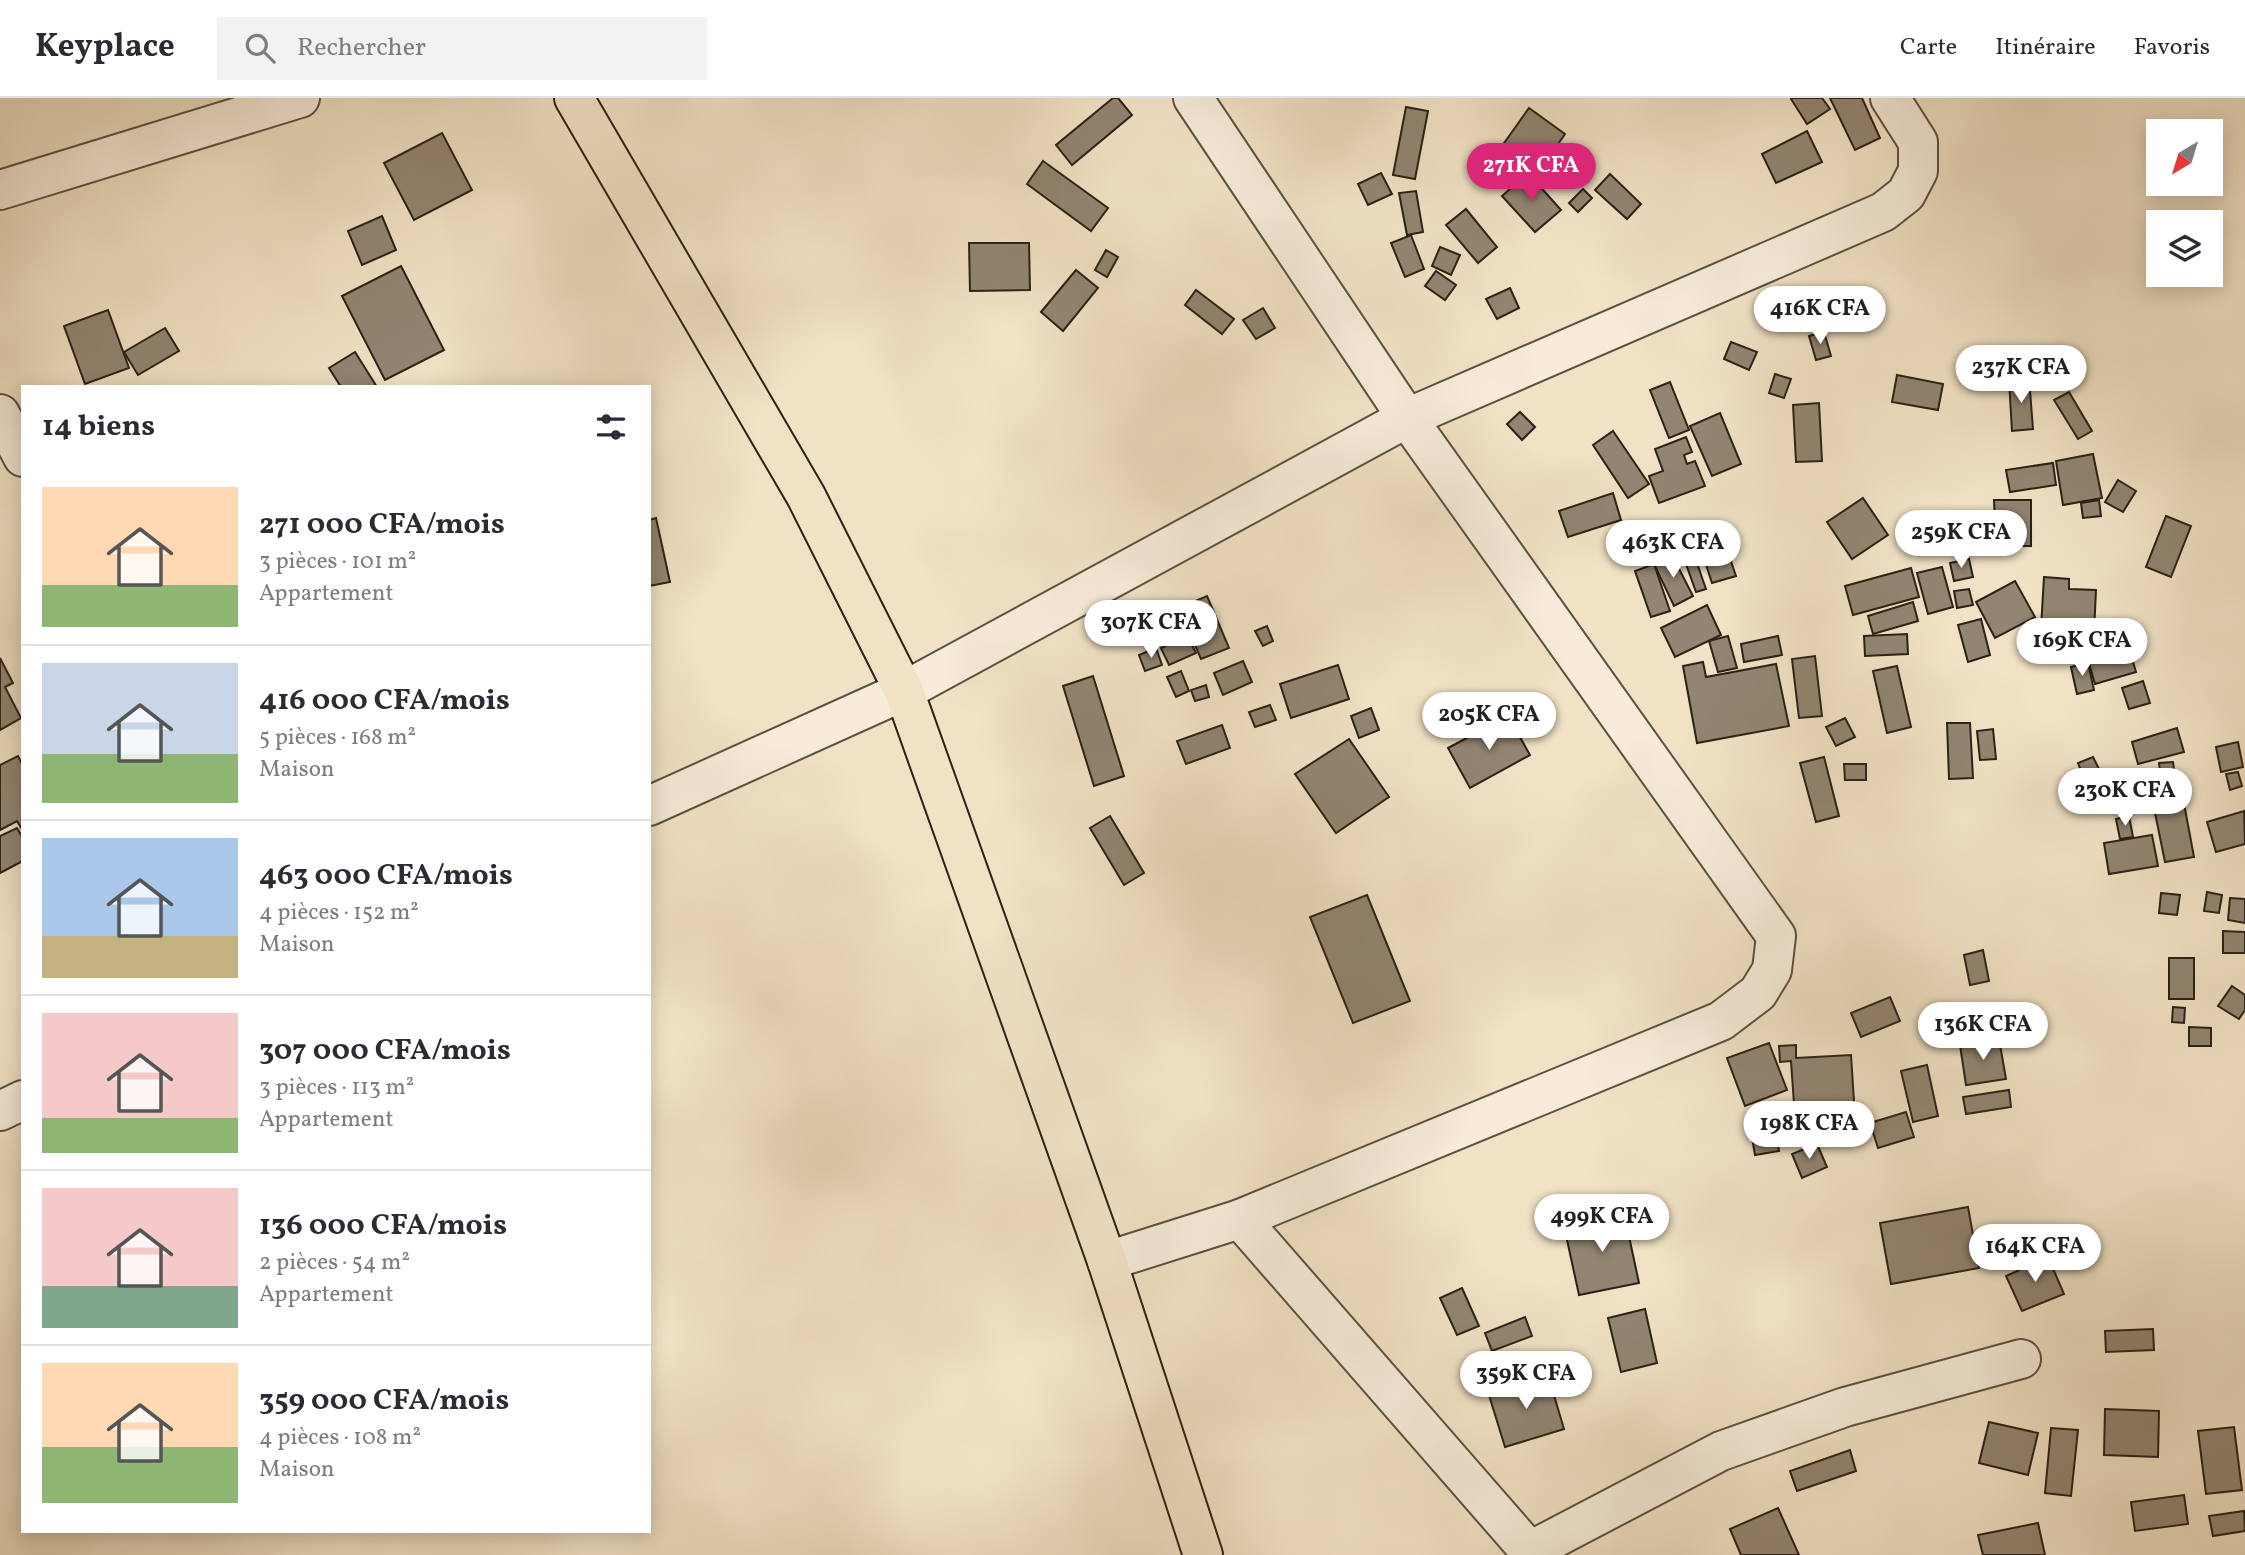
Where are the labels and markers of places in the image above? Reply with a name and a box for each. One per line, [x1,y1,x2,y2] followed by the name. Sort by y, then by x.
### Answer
[1459,144,1603,203] pin: 271K CFA
[1748,286,1892,346] pin: 416K CFA
[1949,345,2093,405] pin: 237K CFA
[1889,510,2033,570] pin: 259K CFA
[1601,520,1745,580] pin: 463K CFA
[1079,601,1223,660] pin: 307K CFA
[2010,618,2154,678] pin: 169K CFA
[1417,692,1561,752] pin: 205K CFA
[2053,768,2197,828] pin: 230K CFA
[1911,1002,2055,1062] pin: 136K CFA
[1737,1102,1881,1161] pin: 198K CFA
[1530,1194,1674,1254] pin: 499K CFA
[1963,1224,2107,1284] pin: 164K CFA
[1454,1352,1598,1411] pin: 359K CFA

